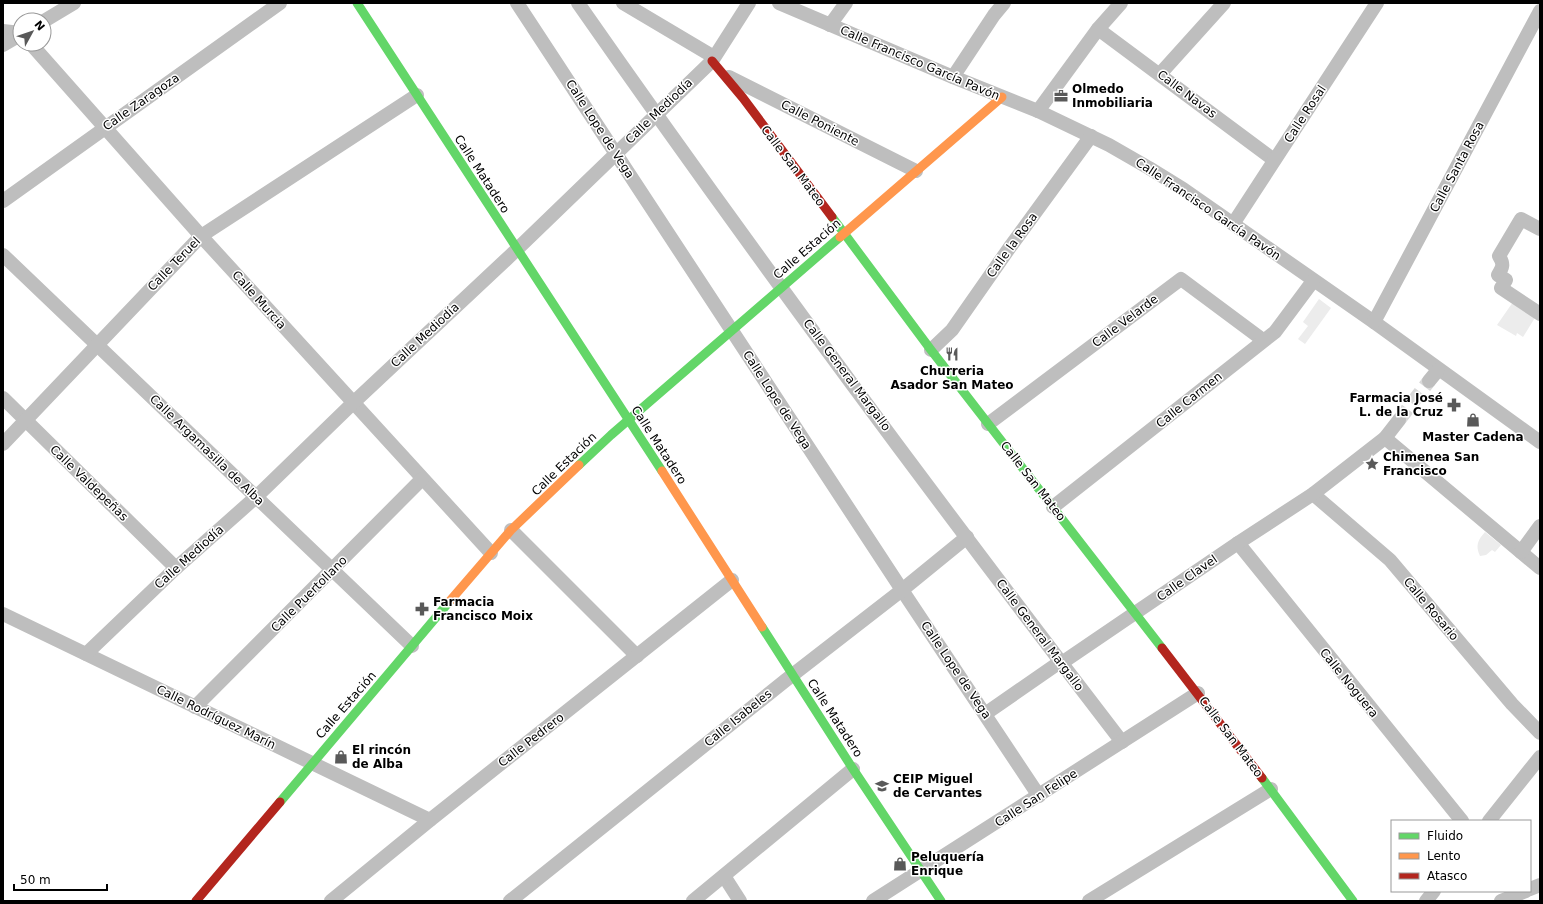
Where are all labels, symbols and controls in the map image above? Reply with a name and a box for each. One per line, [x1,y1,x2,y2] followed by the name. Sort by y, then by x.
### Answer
[12,12,52,52] north arrow
[31,18,47,34] text: N
[838,23,1002,103] street label: Calle Francisco García Pavón
[1155,67,1219,121] street label: Calle Navas
[100,70,182,134] street label: Calle Zaragoza
[623,75,695,147] street label: Calle Mediodía
[563,77,637,181] street label: Calle Lope de Vega
[1072,82,1153,110] place label: Olmedo Inmobiliaria
[1281,83,1329,145] street label: Calle Rosal
[1053,88,1069,104] office icon: Olmedo Inmobiliaria
[779,97,861,149] street label: Calle Poniente
[1427,119,1487,215] street label: Calle Santa Rosa
[758,123,828,209] street label: Calle San Mateo
[452,132,512,216] street label: Calle Matadero
[1133,155,1283,263] street label: Calle Francisco García Pavón
[984,210,1040,280] street label: Calle la Rosa
[771,216,843,282] street label: Calle Estación
[145,234,203,294] street label: Calle Teruel
[229,268,289,332] street label: Calle Murcia
[1089,292,1161,350] street label: Calle Velarde
[388,300,462,370] street label: Calle Mediodía
[800,316,894,434] street label: Calle General Margallo
[944,346,960,362] restaurant icon: Churreria Asador San Mateo
[740,348,814,452] street label: Calle Lope de Vega
[890,364,1014,392] place label: Churreria Asador San Mateo
[1153,369,1225,431] street label: Calle Carmen
[1349,391,1443,419] place label: Farmacia José L. de la Cruz
[147,392,267,508] street label: Calle Argamasilla de Alba
[1446,397,1462,413] pharmacy icon: Farmacia José L. de la Cruz
[629,403,689,487] street label: Calle Matadero
[1465,412,1481,428] shop icon: Master Cadena
[529,430,599,498] street label: Calle Estación
[1422,430,1524,444] place label: Master Cadena
[998,438,1068,524] street label: Calle San Mateo
[47,442,131,524] street label: Calle Valdepeñas
[1383,450,1479,478] place label: Chimenea San Francisco
[1364,456,1380,472] place icon: Chimenea San Francisco
[152,522,226,592] street label: Calle Mediodía
[1154,552,1220,604] street label: Calle Clavel
[268,553,350,635] street label: Calle Puertollano
[1401,575,1461,643] street label: Calle Rosario
[993,576,1087,694] street label: Calle General Margallo
[433,595,533,623] place label: Farmacia Francisco Moix
[414,601,430,617] pharmacy icon: Farmacia Francisco Moix
[918,619,994,721] street label: Calle Lope de Vega
[1317,646,1381,720] street label: Calle Noguera
[313,669,379,741] street label: Calle Estación
[805,676,865,760] street label: Calle Matadero
[154,682,278,752] street label: Calle Rodríguez Marín
[701,687,775,749] street label: Calle Isabeles
[1196,694,1266,780] street label: Calle San Mateo
[495,710,567,770] street label: Calle Pedrero
[352,743,411,771] place label: El rincón de Alba
[333,749,349,765] shop icon: El rincón de Alba
[992,766,1080,830] street label: Calle San Felipe
[893,772,982,800] place label: CEIP Miguel de Cervantes
[874,778,890,794] school or university icon: CEIP Miguel de Cervantes
[1391,820,1531,892] legend
[1427,829,1463,843] text: Fluido
[1427,849,1461,863] text: Lento
[911,850,984,878] place label: Peluquería Enrique
[892,856,908,872] shop icon: Peluquería Enrique
[14,866,107,892] scale bar
[1427,869,1467,883] text: Atasco
[20,873,51,887] text: 50 m

